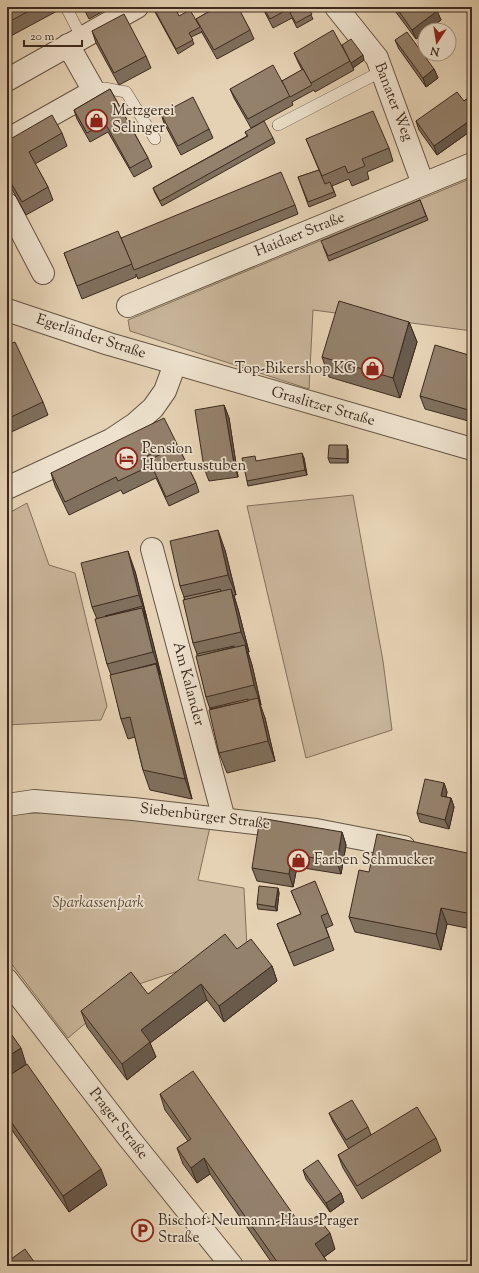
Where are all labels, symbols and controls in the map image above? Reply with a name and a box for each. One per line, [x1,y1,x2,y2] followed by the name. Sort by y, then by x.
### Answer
[24,22,82,48] scale bar
[417,22,457,62] north arrow
[30,28,55,46] text: 20 m
[429,42,442,60] text: N
[368,60,418,144] street label: Banater Weg
[112,101,174,139] place label: Metzgerei Selinger
[84,107,110,133] shop icon: Metzgerei Selinger
[252,207,348,263] street label: Haidaer Straße
[33,309,149,365] street label: Egerländer Straße
[359,356,385,382] shop icon: Top-Bikershop KG
[234,359,356,380] place label: Top-Bikershop KG
[269,382,377,432] street label: Graslitzer Straße
[142,439,247,477] place label: Pension Hubertusstuben
[113,445,139,471] hotel icon: Pension Hubertusstuben
[167,640,209,729] street label: Am Kalander
[139,799,271,835] street label: Siebenbürger Straße
[286,847,312,873] shop icon: Farben Schmucker
[314,850,434,871] place label: Farben Schmucker
[52,893,144,914] park label: Sparkassenpark
[84,1084,152,1164] street label: Prager Straße
[158,1211,359,1249] place label: Bischof-Neumann-Haus-Prager Straße
[130,1217,156,1243] parking icon: Bischof-Neumann-Haus-Prager Straße

